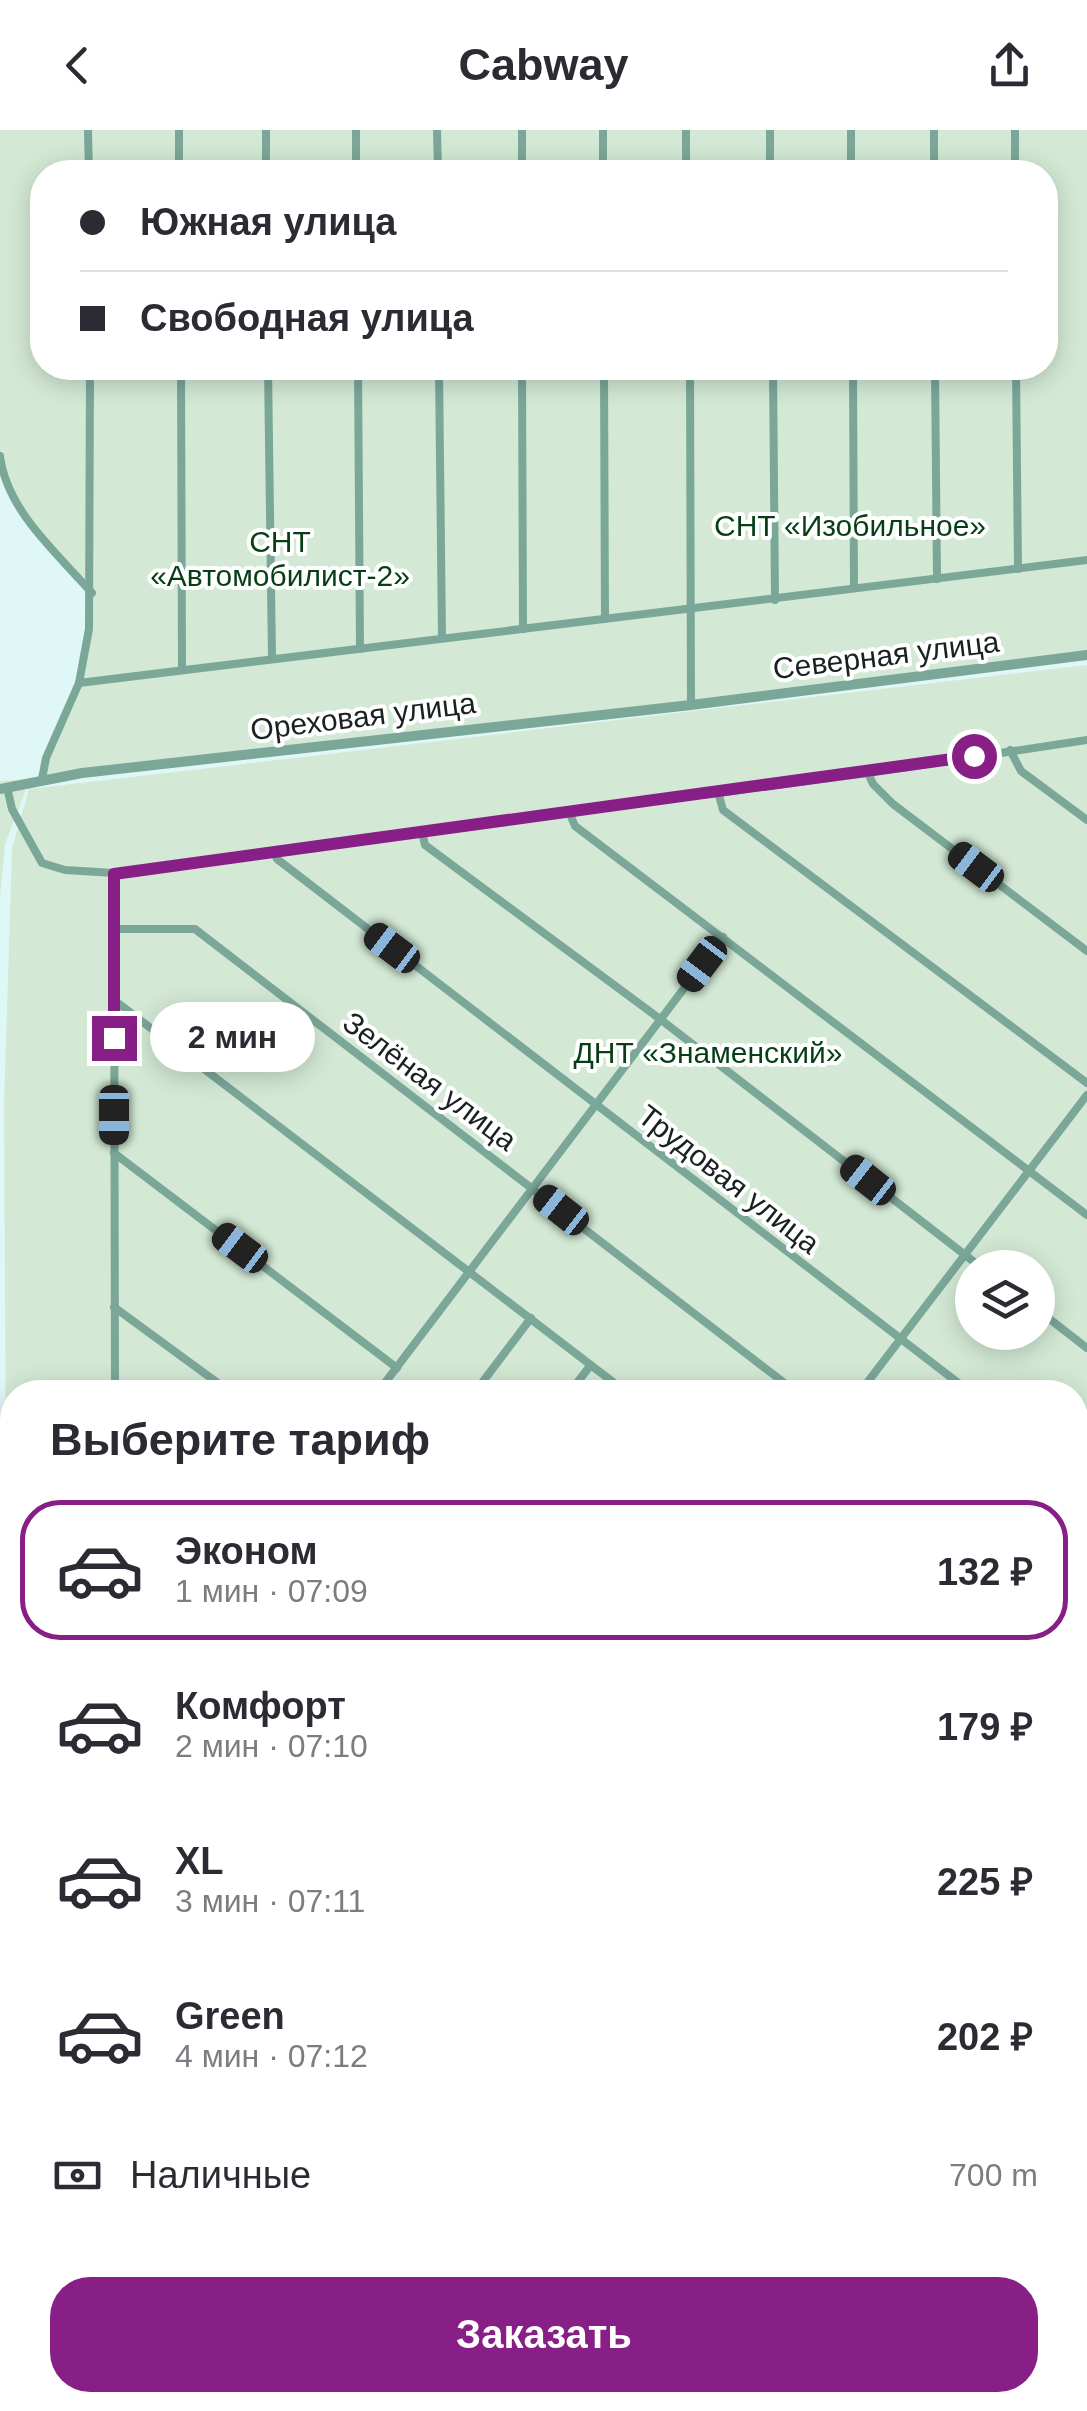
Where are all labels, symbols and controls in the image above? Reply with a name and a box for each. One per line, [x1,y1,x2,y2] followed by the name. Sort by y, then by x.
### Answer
[50,38,105,93] icon: back
[982,38,1037,93] icon: share
[458,39,629,90] text: Cabway
[140,201,397,243] text: Южная улица
[140,297,474,339] text: Свободная улица
[714,509,986,542] park label: СНТ «Изобильное»
[150,525,410,592] park label: СНТ «Автомобилист-2»
[771,625,1001,685] street label: Северная улица
[248,686,478,746] street label: Ореховая улица
[952,734,997,779] route start
[943,837,1009,897] car
[359,918,425,978] car
[672,931,732,997] car
[149,1003,314,1073] callout: 2 мин
[337,1005,523,1157] street label: Зелёная улица
[92,1016,137,1061] route end
[188,1019,277,1055] text: 2 мин
[574,1036,842,1069] park label: ДНТ «Знаменский»
[99,1085,129,1145] car
[632,1098,826,1260] street label: Трудовая улица
[835,1150,901,1210] car
[528,1180,594,1240] car
[207,1218,273,1278] car
[955,1250,1055,1350] map controls
[955,1250,1055,1350] button: layers
[50,1414,430,1465] text: Выберите тариф
[55,1525,145,1615] icon: car
[175,1530,318,1572] text: Эконом
[937,1551,1033,1593] text: 132 ₽
[175,1573,368,1609] text: 1 мин · 07:09
[55,1680,145,1770] icon: car
[175,1685,346,1727] text: Комфорт
[937,1706,1033,1748] text: 179 ₽
[175,1728,368,1764] text: 2 мин · 07:10
[55,1835,145,1925] icon: car
[175,1840,224,1882] text: XL
[937,1861,1033,1903] text: 225 ₽
[175,1883,365,1919] text: 3 мин · 07:11
[55,1990,145,2080] icon: car
[175,1995,285,2037] text: Green
[937,2016,1033,2058] text: 202 ₽
[175,2038,368,2074] text: 4 мин · 07:12
[50,2148,105,2203] icon: cash
[130,2154,311,2196] text: Наличные
[949,2157,1038,2193] text: 700 m
[50,2277,1038,2392] button: Заказать

